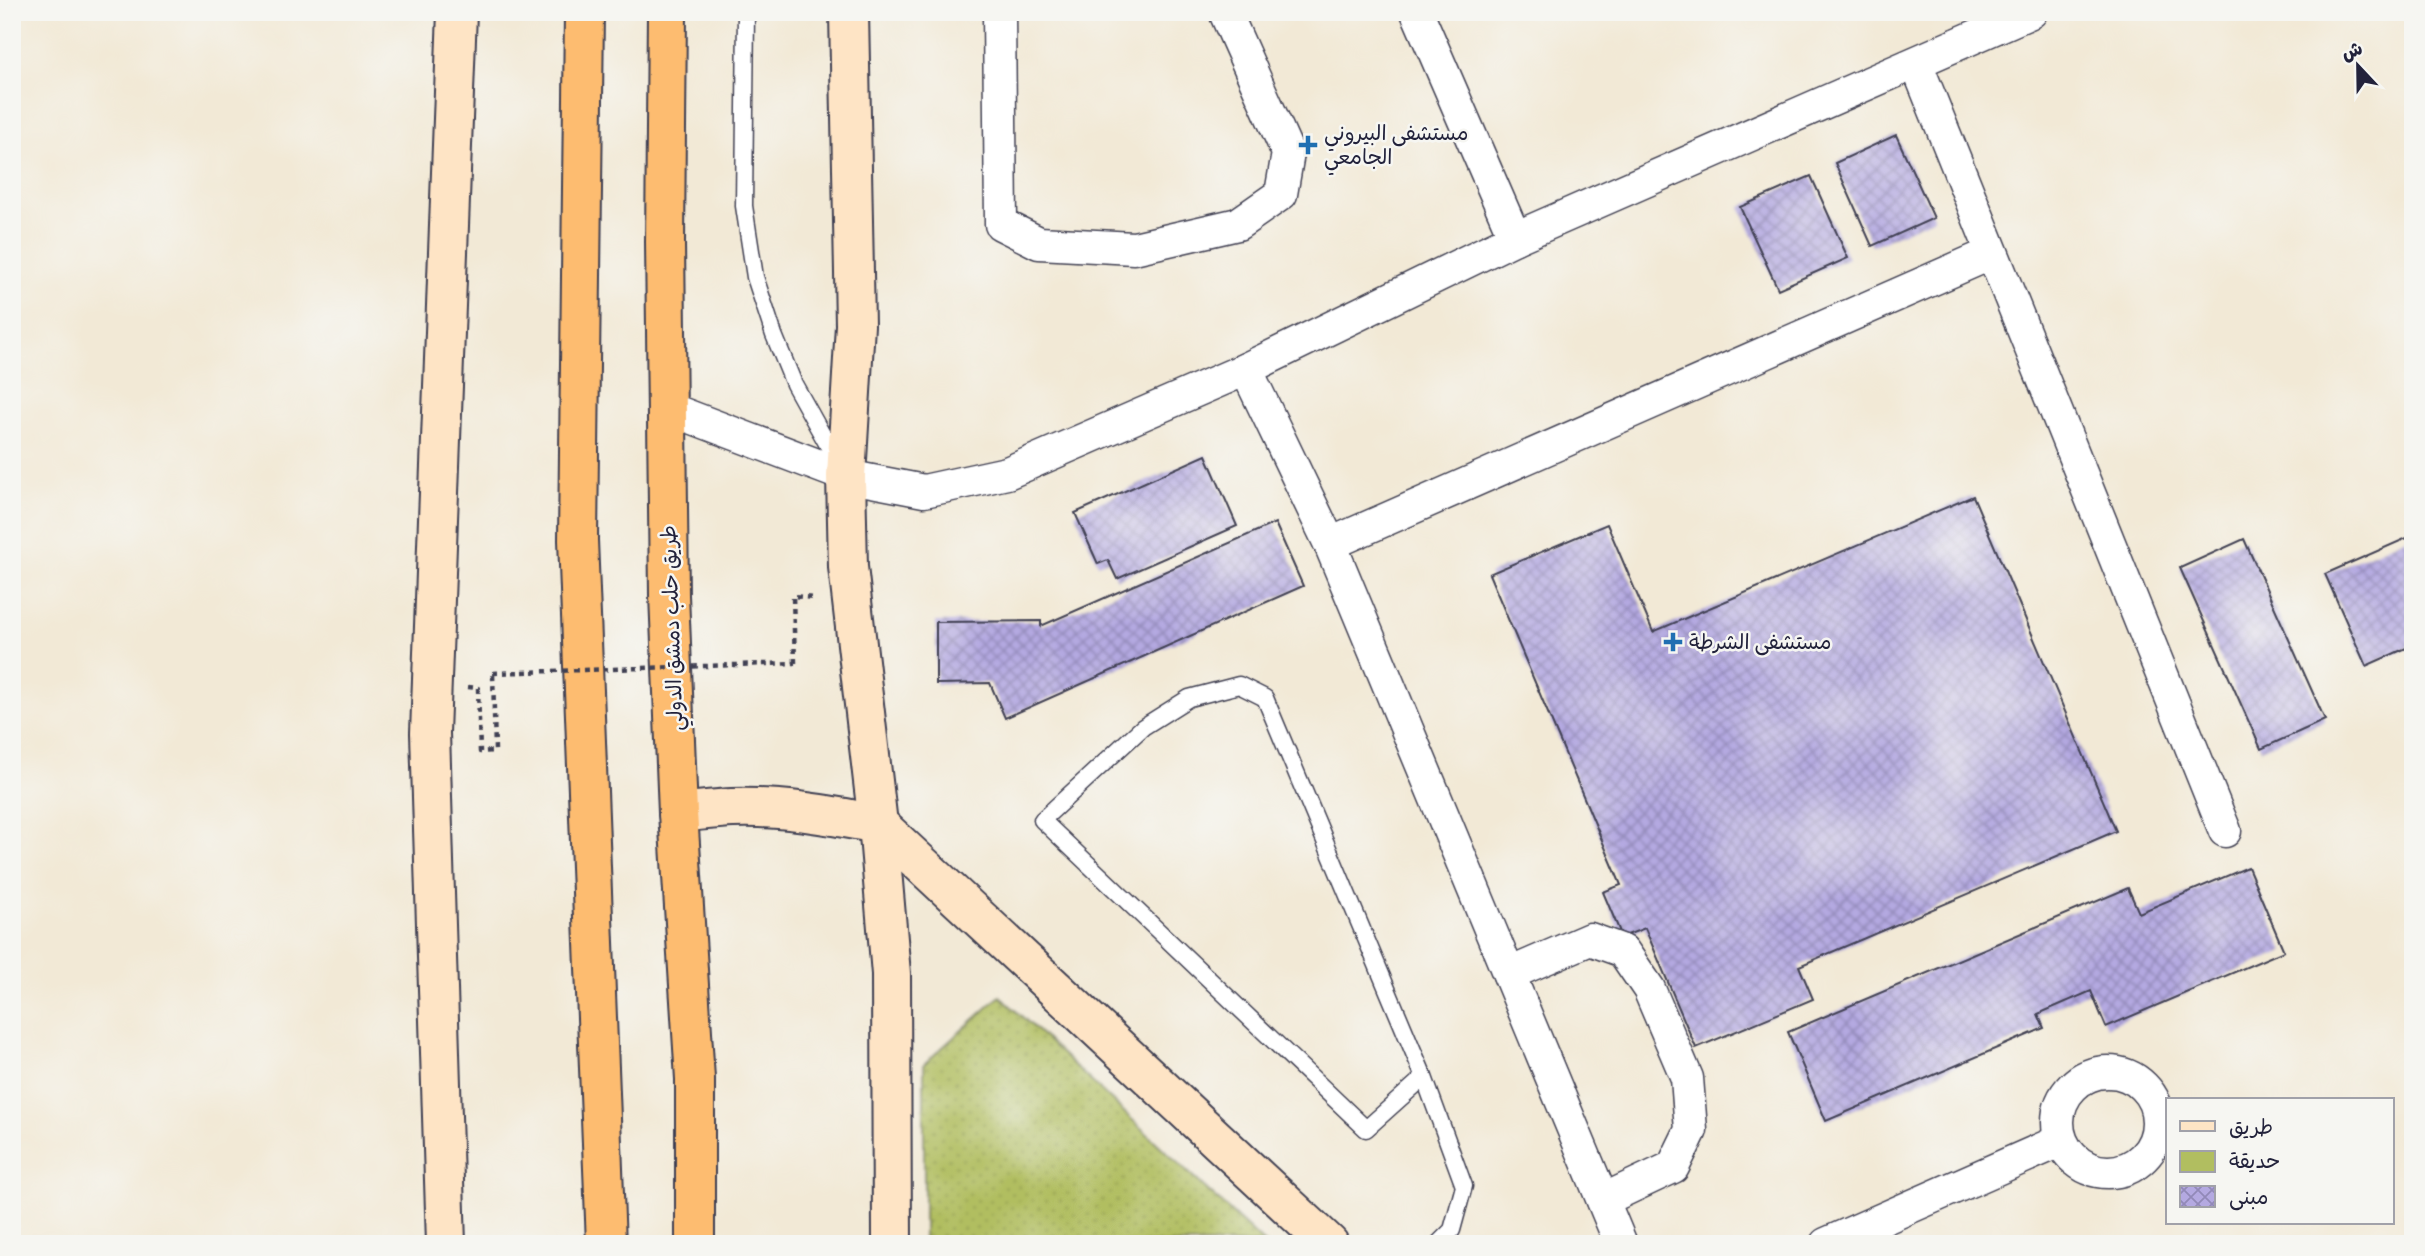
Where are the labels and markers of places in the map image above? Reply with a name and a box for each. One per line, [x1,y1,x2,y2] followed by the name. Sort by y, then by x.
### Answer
[1324,124,1468,176] place label: مستشفى البيروني الجامعي
[1298,135,1318,155] marker: مستشفى البيروني الجامعي
[1663,632,1683,652] marker: مستشفى الشرطة
[1689,633,1831,658] place label: مستشفى الشرطة

